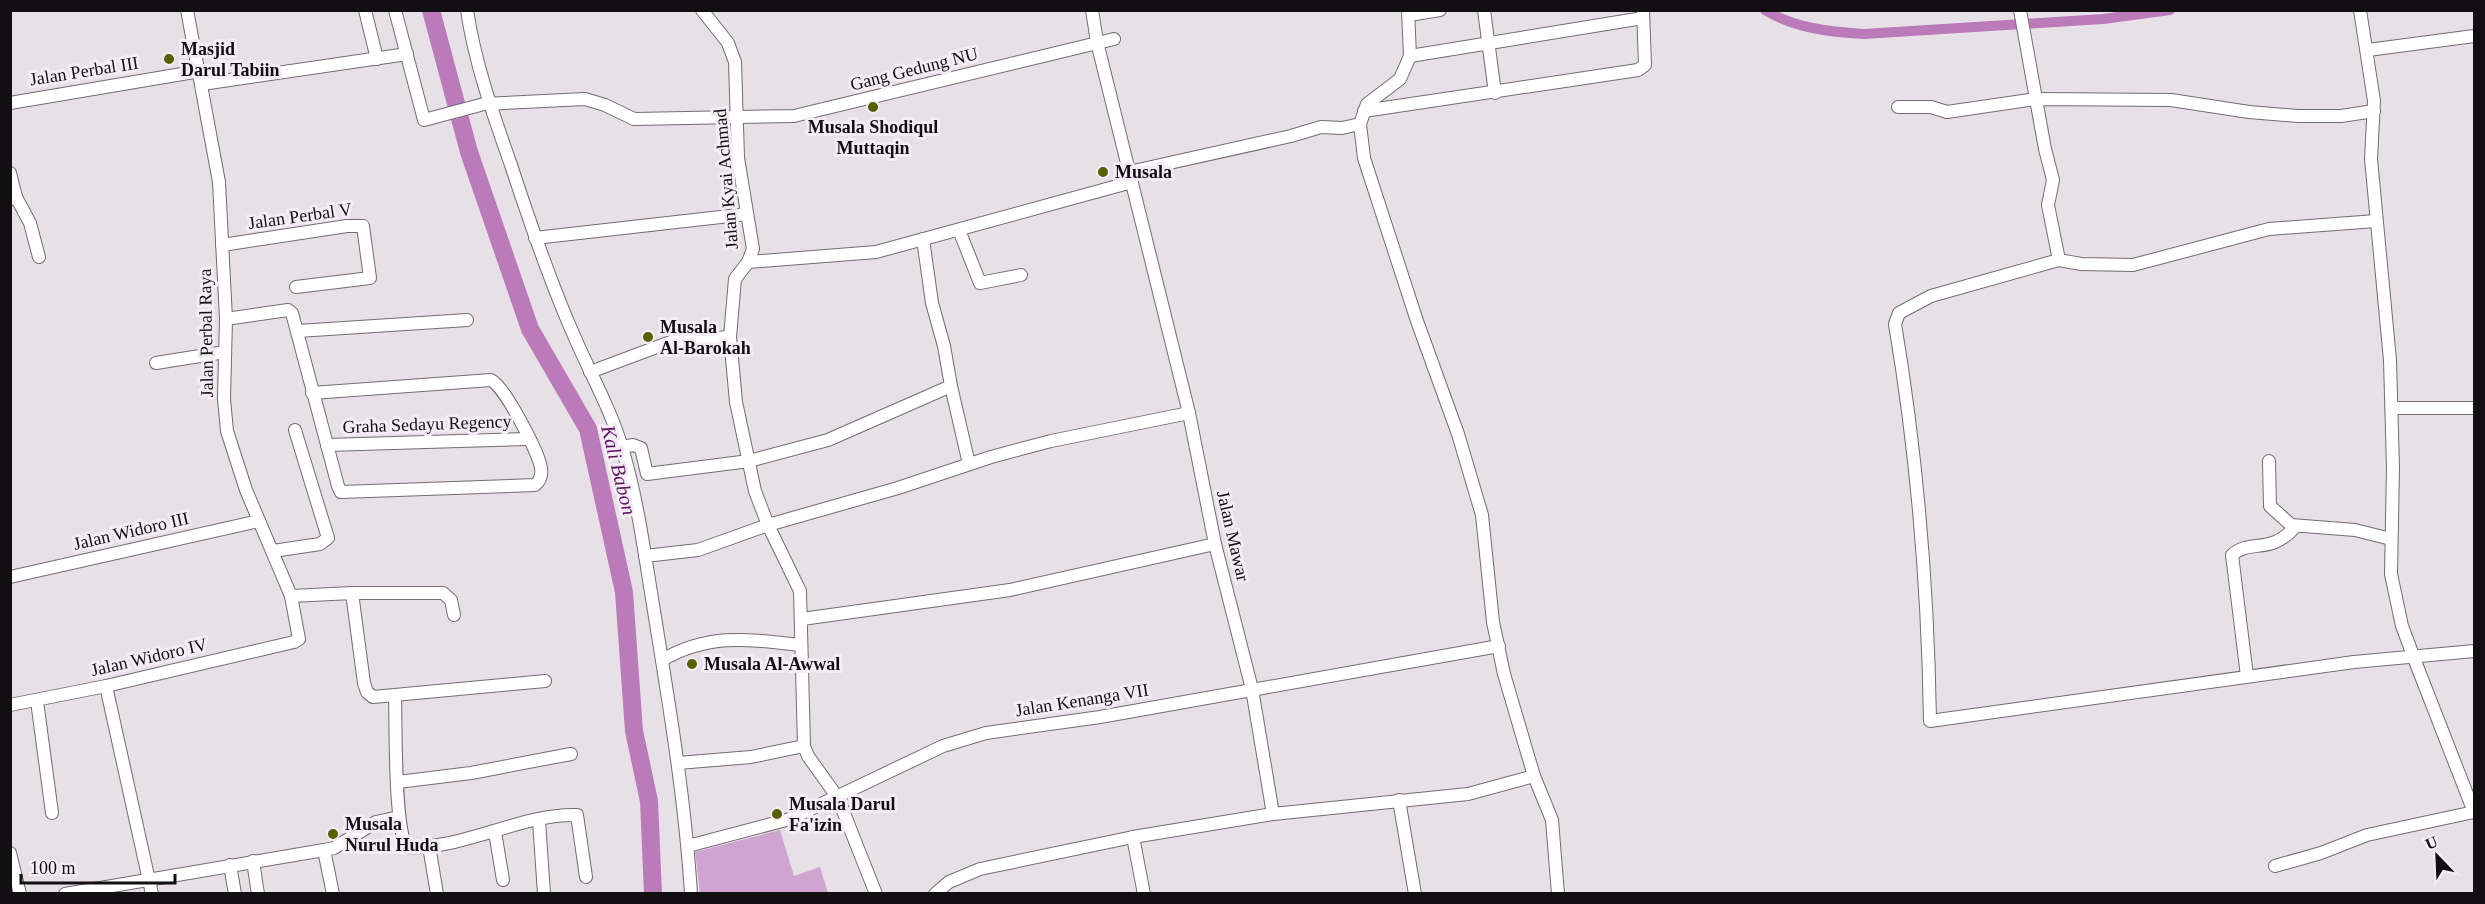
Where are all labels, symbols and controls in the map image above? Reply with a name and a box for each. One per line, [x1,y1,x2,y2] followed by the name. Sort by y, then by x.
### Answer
[181,39,280,80] place label: Masjid Darul Tabiin
[848,43,980,95] street label: Gang Gedung NU
[162,52,176,66] marker: Masjid Darul Tabiin
[28,53,140,89] street label: Jalan Perbal III
[866,100,880,114] marker: Musala Shodiqul Muttaqin
[710,108,742,250] street label: Jalan Kyai Achmad
[808,117,938,158] place label: Musala Shodiqul Muttaqin
[1115,162,1172,182] place label: Musala
[1096,165,1110,179] marker: Musala
[247,199,353,233] street label: Jalan Perbal V
[195,268,217,398] street label: Jalan Perbal Raya
[660,317,751,358] place label: Musala Al-Barokah
[641,330,655,344] marker: Musala Al-Barokah
[342,411,512,437] street label: Graha Sedayu Regency
[597,422,641,517] water label: Kali Babon
[1213,489,1253,583] street label: Jalan Mawar
[71,508,191,554] street label: Jalan Widoro III
[89,634,209,680] street label: Jalan Widoro IV
[704,654,840,674] place label: Musala Al-Awwal
[685,657,699,671] marker: Musala Al-Awwal
[1014,680,1150,720] street label: Jalan Kenanga VII
[789,794,896,835] place label: Musala Darul Fa'izin
[770,807,784,821] marker: Musala Darul Fa'izin
[345,814,439,855] place label: Musala Nurul Huda
[2407,826,2467,886] north arrow
[326,827,340,841] marker: Musala Nurul Huda
[2423,832,2440,853] text: U
[21,847,176,885] scale bar
[30,858,76,878] text: 100 m

